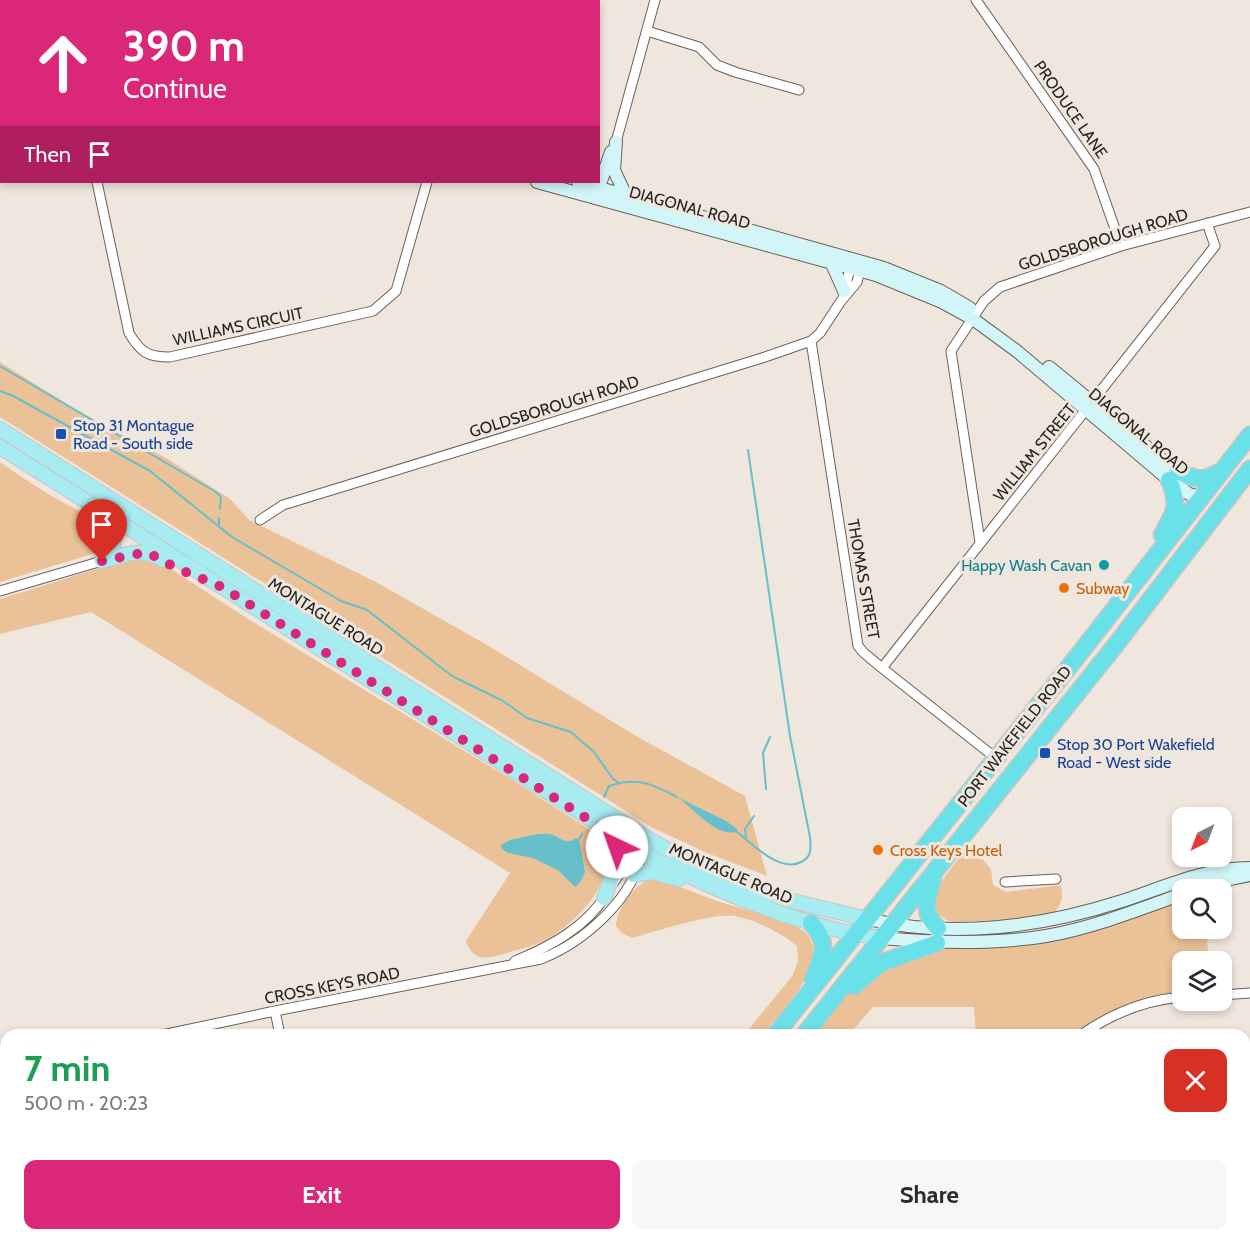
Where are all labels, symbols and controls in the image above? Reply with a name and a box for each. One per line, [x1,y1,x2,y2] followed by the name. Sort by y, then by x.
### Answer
[123,20,245,72] text: 390 m
[24,24,102,102] icon: ahead
[1030,57,1111,162] street label: PRODUCE LANE
[123,72,227,105] text: Continue
[83,138,116,171] icon: arrive
[24,141,71,168] text: Then
[627,182,752,233] street label: DIAGONAL ROAD
[1016,205,1190,274] street label: GOLDSBOROUGH ROAD
[171,303,305,350] street label: WILLIAMS CIRCUIT
[467,372,641,441] street label: GOLDSBOROUGH ROAD
[1085,384,1192,479] street label: DIAGONAL ROAD
[989,400,1080,505] street label: WILLIAM STREET
[73,416,194,453] place label: Stop 31 Montague Road - South side
[54,427,68,441] marker: Stop 31 Montague Road - South side
[76,499,127,561] pin
[85,508,118,541] icon: arrive
[844,518,884,641] street label: THOMAS STREET
[961,556,1092,575] place label: Happy Wash Cavan
[1097,558,1111,572] marker: Happy Wash Cavan
[265,573,387,659] street label: MONTAGUE ROAD
[1076,579,1129,598] place label: Subway
[1057,581,1071,595] marker: Subway
[954,662,1075,810] street label: PORT WAKEFIELD ROAD
[1057,735,1215,772] place label: Stop 30 Port Wakefield Road - West side
[1038,746,1052,760] marker: Stop 30 Port Wakefield Road - West side
[1172,807,1232,867] north arrow
[1172,807,1232,1011] map controls
[585,815,649,879] position arrow
[666,839,795,908] street label: MONTAGUE ROAD
[890,841,1002,860] place label: Cross Keys Hotel
[871,843,885,857] marker: Cross Keys Hotel
[1172,879,1232,939] button: search
[1172,951,1232,1011] button: layers
[263,963,401,1008] street label: CROSS KEYS ROAD
[24,1046,110,1090] text: 7 min
[1164,1049,1227,1112] button: close
[24,1091,148,1115] text: 500 m · 20:23
[24,1160,620,1229] button: Exit
[632,1160,1227,1229] button: Share

